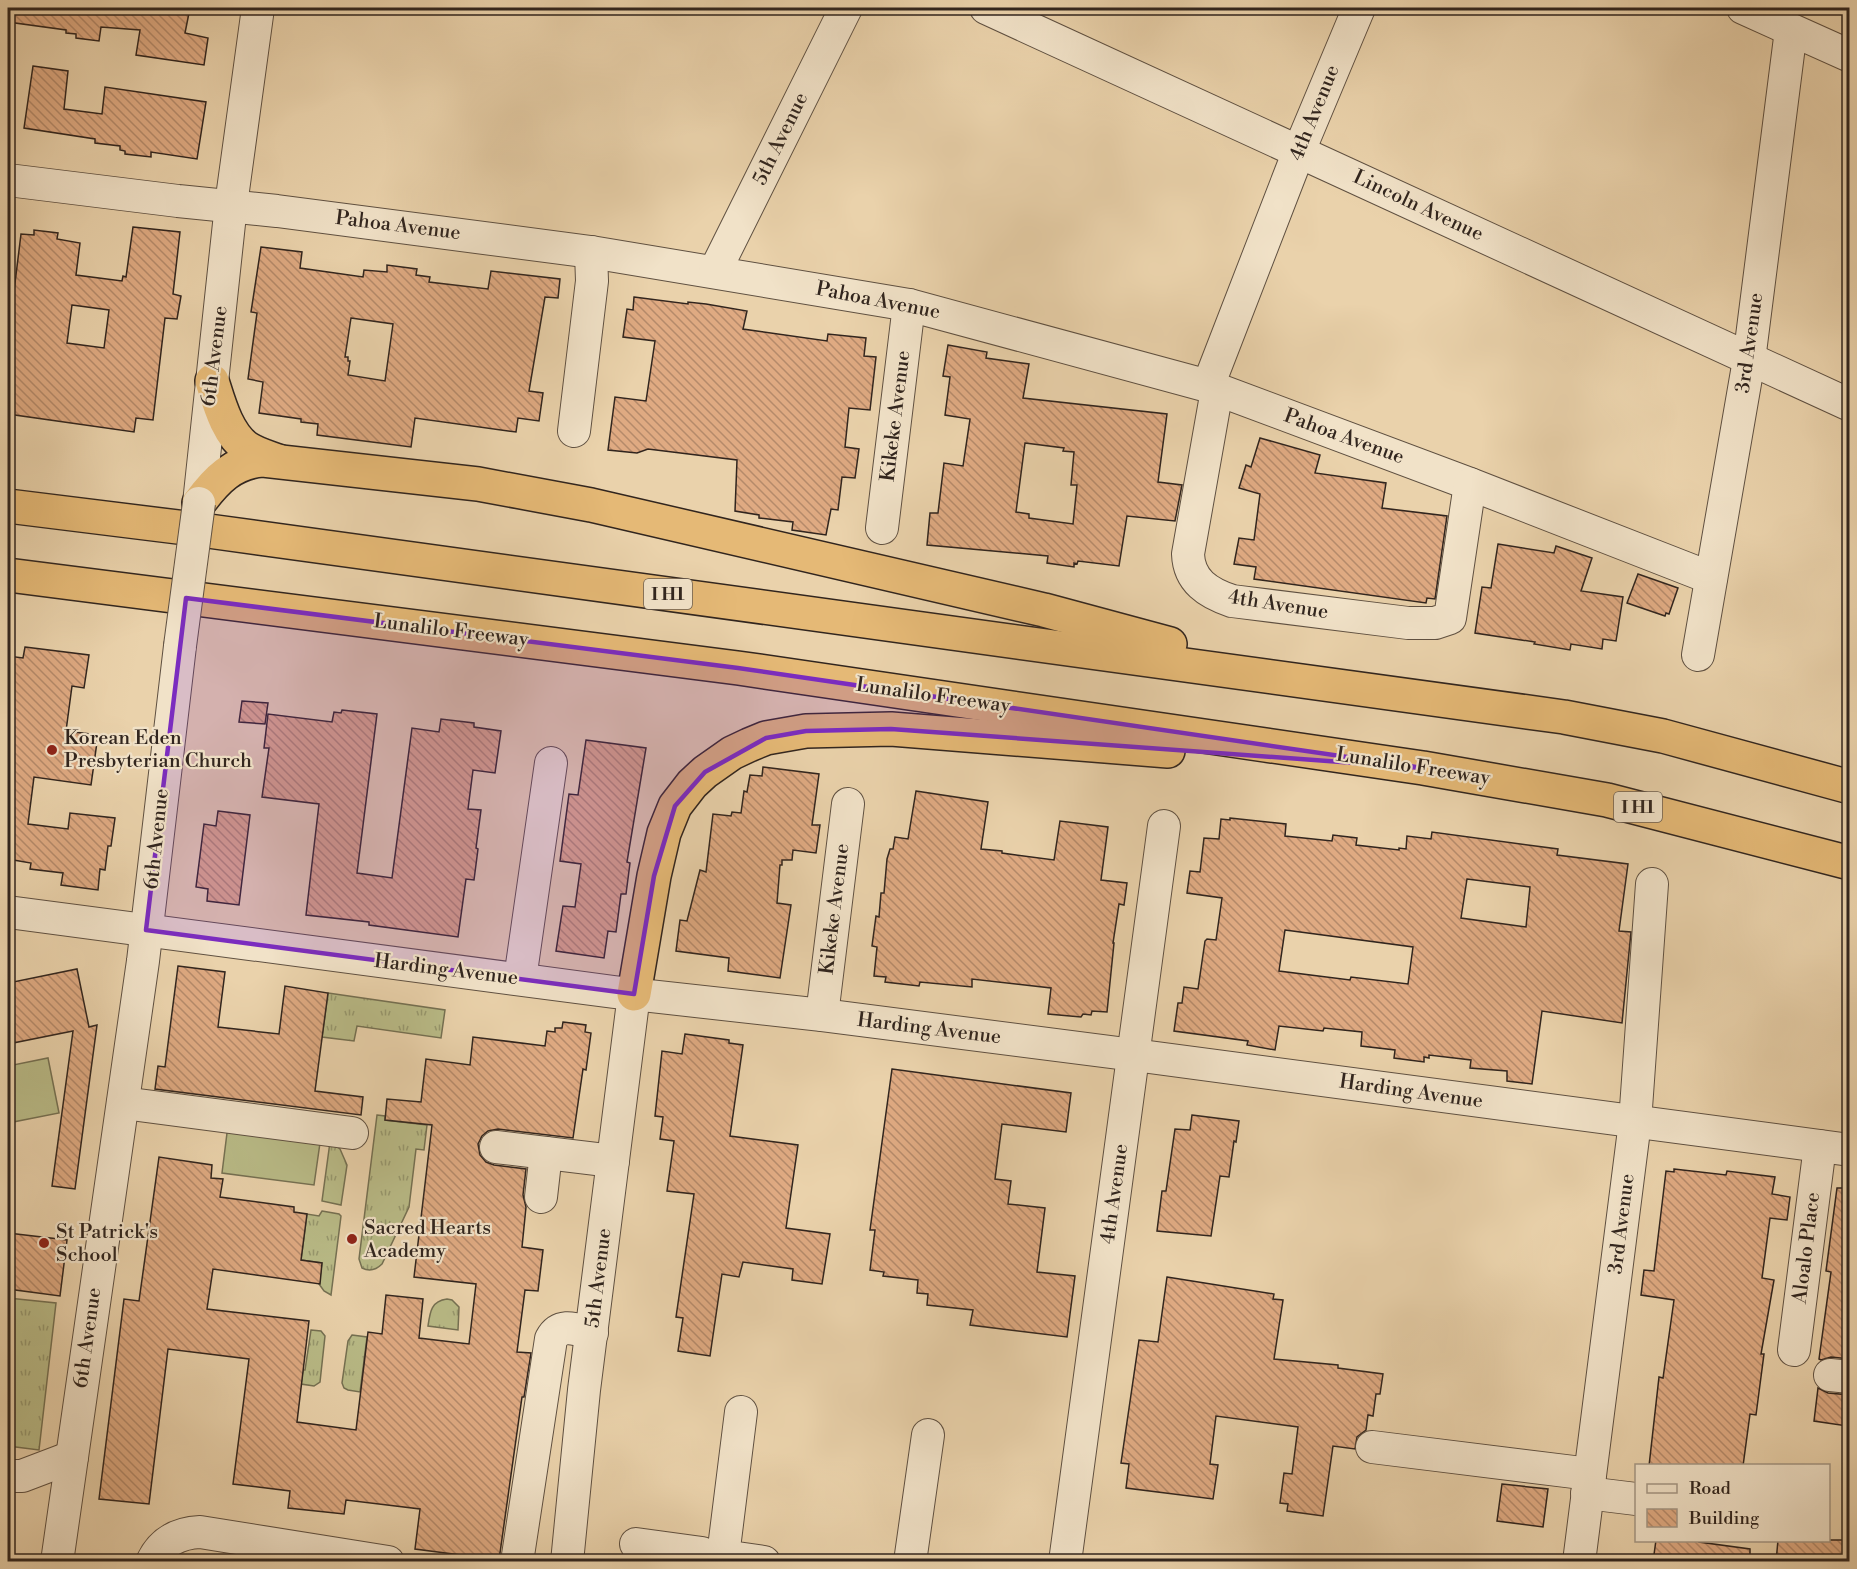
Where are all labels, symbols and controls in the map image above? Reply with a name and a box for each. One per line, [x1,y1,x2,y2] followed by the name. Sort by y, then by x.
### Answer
[1284,61,1346,165] street label: 4th Avenue
[748,88,814,190] street label: 5th Avenue
[1349,165,1487,247] street label: Lincoln Avenue
[334,206,462,246] street label: Pahoa Avenue
[814,277,942,325] street label: Pahoa Avenue
[1731,291,1769,395] street label: 3rd Avenue
[196,304,234,408] street label: 6th Avenue
[876,349,916,483] street label: Kikeke Avenue
[1280,404,1408,470] street label: Pahoa Avenue
[644,579,692,609] road number: I H1
[1226,585,1330,625] street label: 4th Avenue
[372,609,530,653] street label: Lunalilo Freeway
[854,673,1012,719] street label: Lunalilo Freeway
[64,726,252,774] place label: Korean Eden Presbyterian Church
[1334,742,1492,792] street label: Lunalilo Freeway
[45,743,59,757] marker: Korean Eden Presbyterian Church
[139,787,175,891] street label: 6th Avenue
[1614,792,1662,822] road number: I H1
[815,842,855,976] street label: Kikeke Avenue
[373,949,519,991] street label: Harding Avenue
[856,1008,1002,1050] street label: Harding Avenue
[1338,1070,1484,1114] street label: Harding Avenue
[1096,1142,1134,1246] street label: 4th Avenue
[1603,1172,1641,1276] street label: 3rd Avenue
[1788,1191,1826,1306] street label: Aloalo Place
[363,1216,491,1264] place label: Sacred Hearts Academy
[56,1220,158,1268] place label: St Patrick's School
[580,1227,618,1329] street label: 5th Avenue
[345,1232,359,1246] marker: Sacred Hearts Academy
[37,1236,51,1250] marker: St Patrick's School
[69,1286,107,1390] street label: 6th Avenue
[1635,1464,1830,1542] legend
[1689,1477,1732,1500] text: Road
[1688,1507,1760,1530] text: Building

